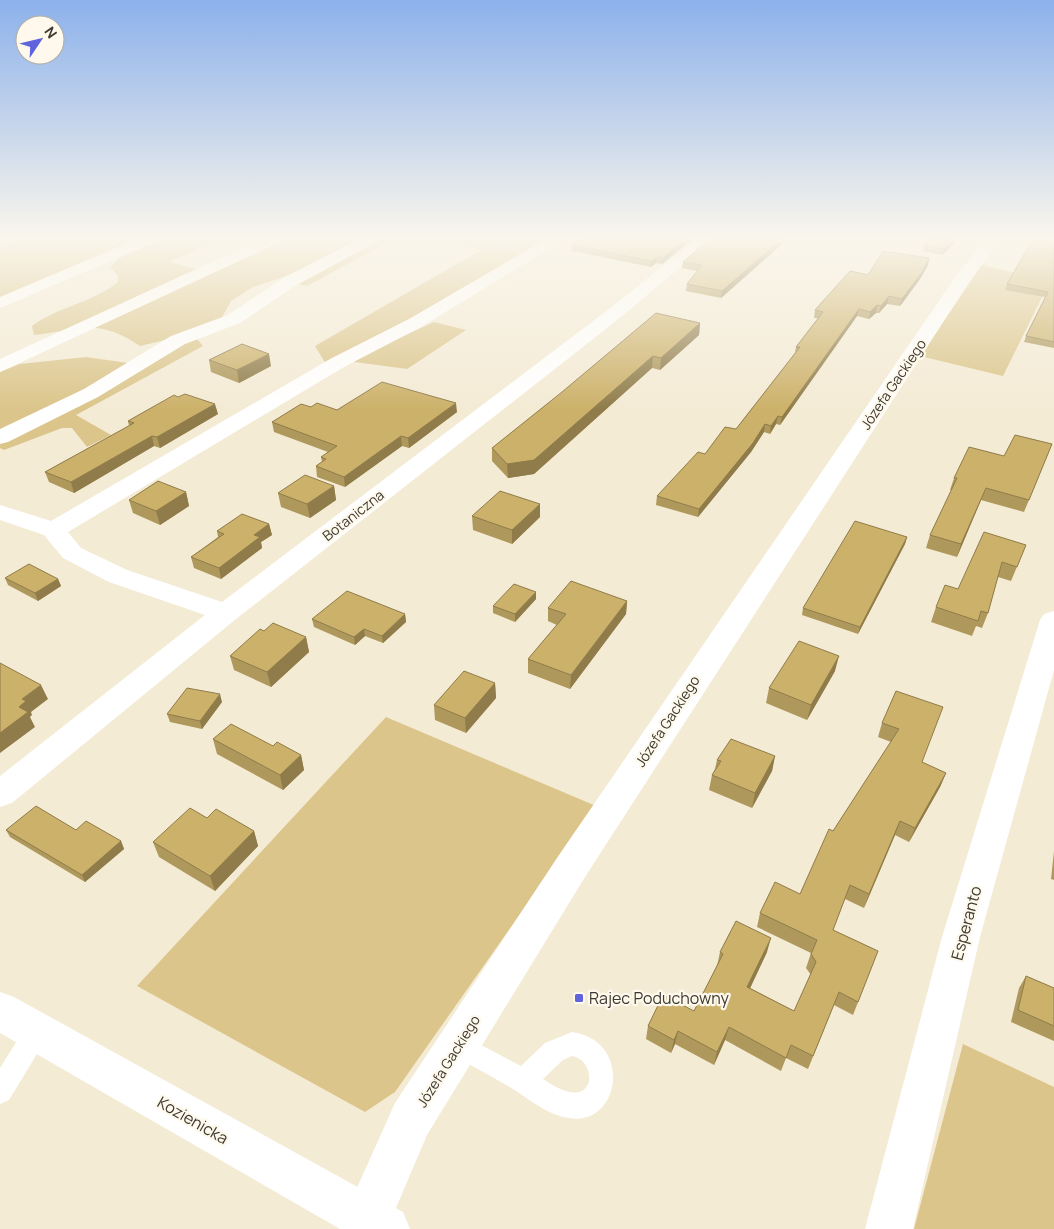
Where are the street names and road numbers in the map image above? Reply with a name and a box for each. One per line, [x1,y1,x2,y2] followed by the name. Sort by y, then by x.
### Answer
[856,335,930,433] street label: Józefa Gackiego
[318,485,388,545] street label: Botaniczna
[630,672,704,770] street label: Józefa Gackiego
[946,884,986,962] street label: Esperanto
[412,1011,484,1111] street label: Józefa Gackiego
[154,1091,232,1149] street label: Kozienicka

